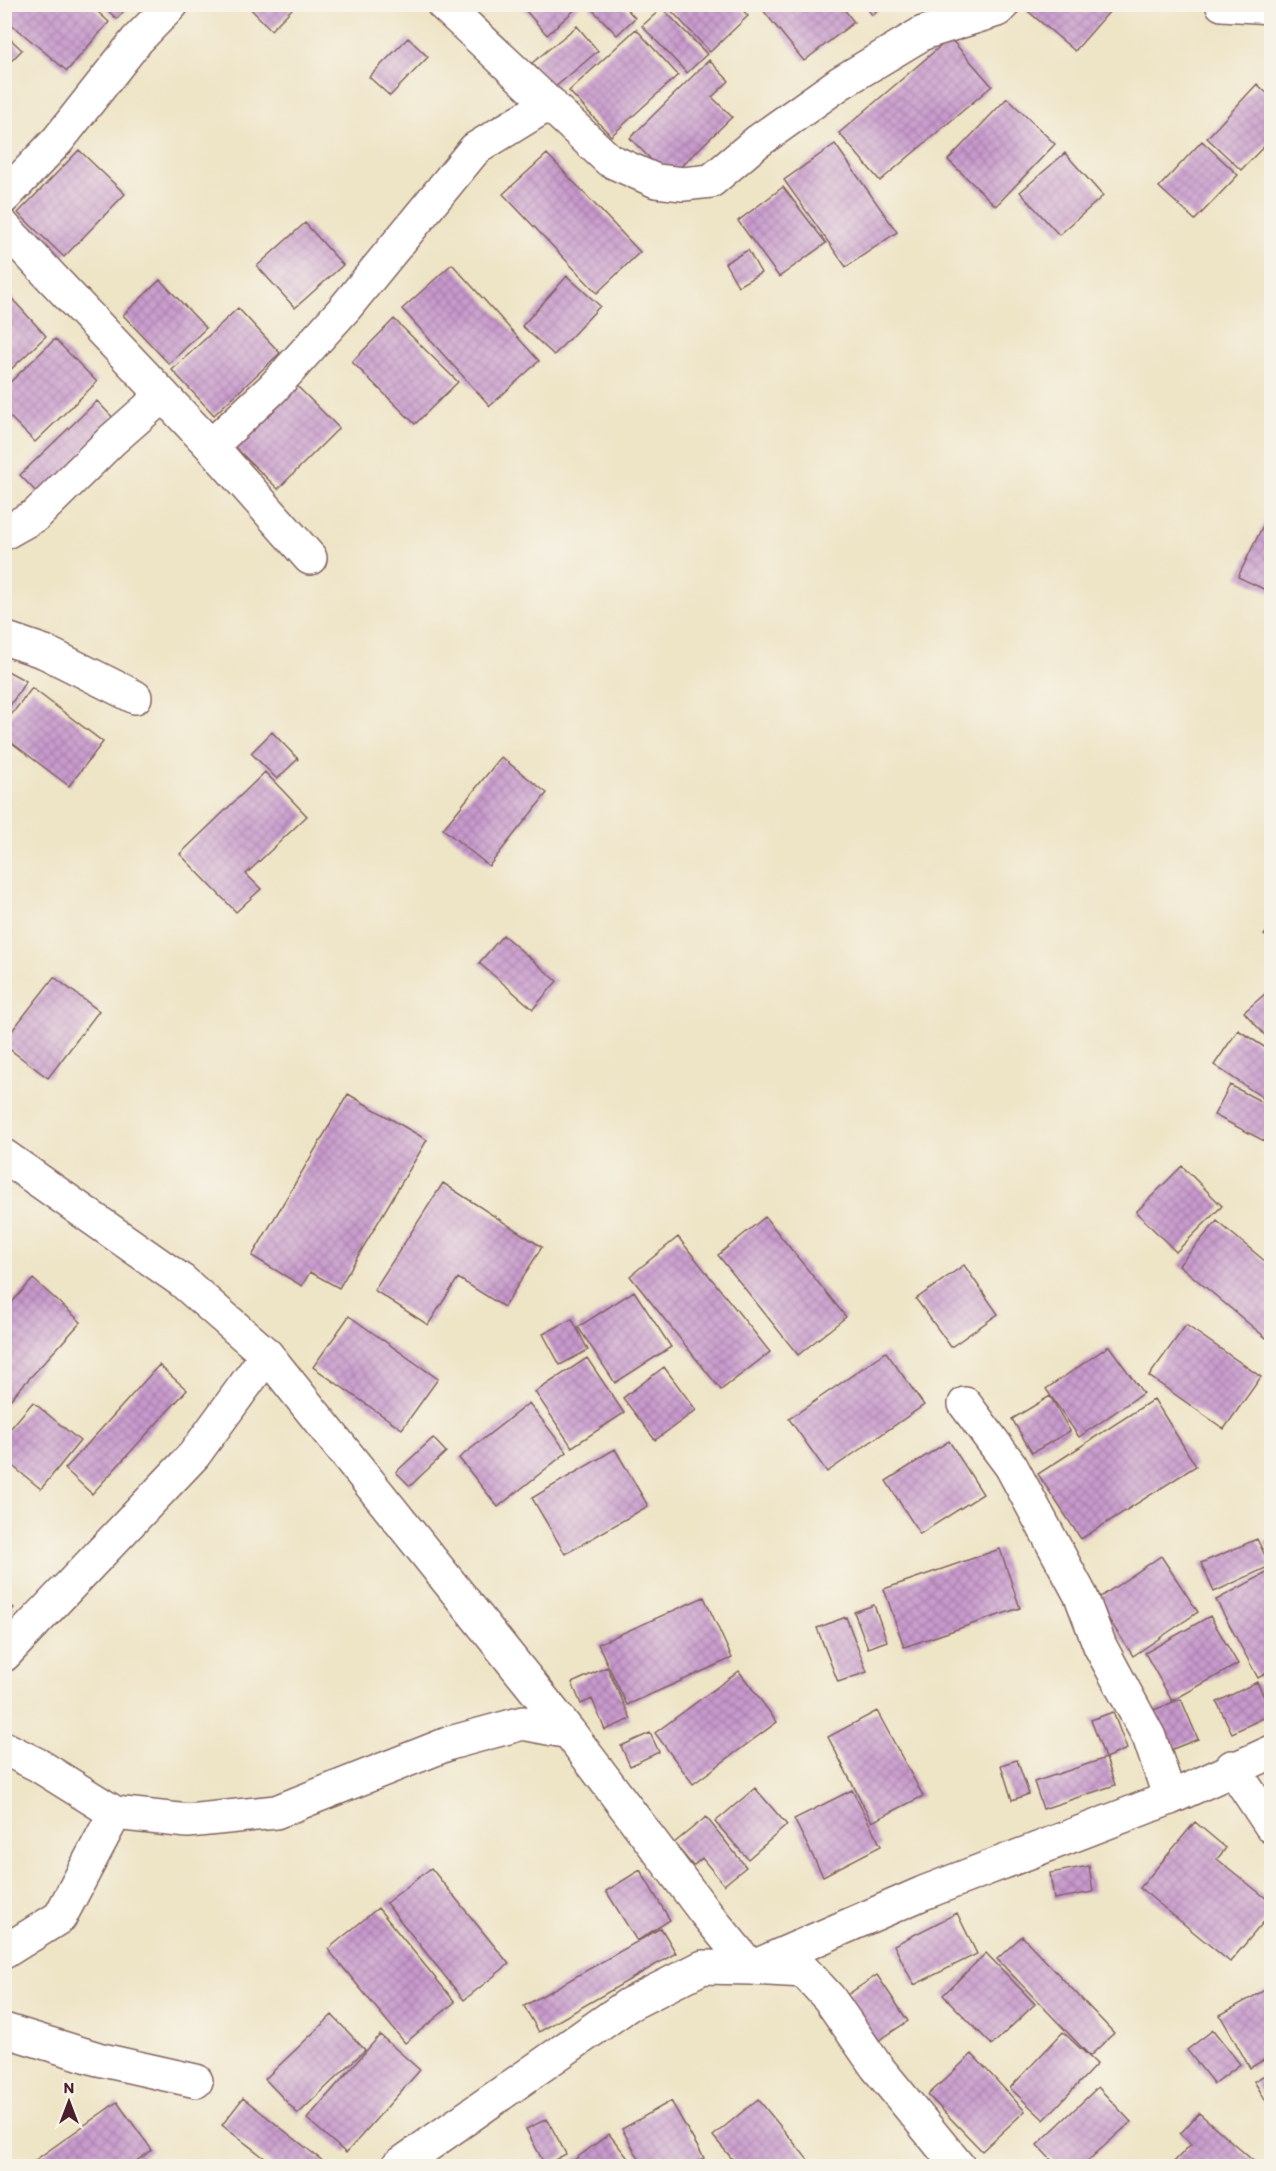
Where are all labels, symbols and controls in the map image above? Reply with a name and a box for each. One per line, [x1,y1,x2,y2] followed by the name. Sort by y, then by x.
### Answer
[39,2072,99,2132] north arrow
[64,2078,74,2097] text: N

